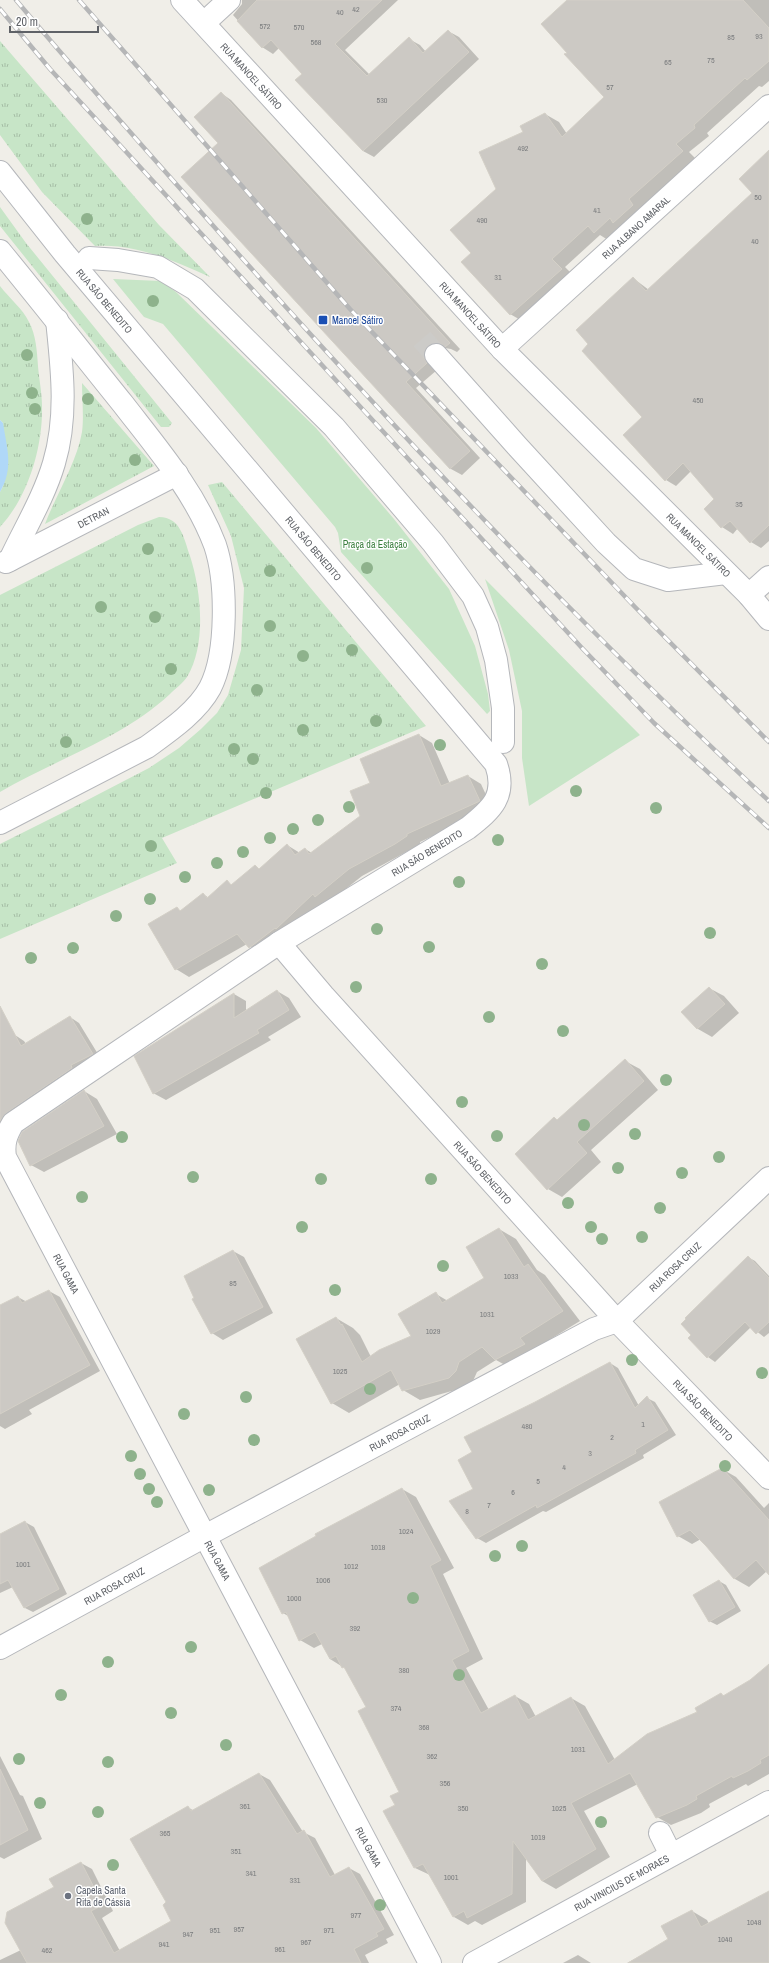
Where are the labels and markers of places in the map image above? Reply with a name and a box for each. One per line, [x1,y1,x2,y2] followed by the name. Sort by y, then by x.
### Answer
[317,314,329,326] marker: Manoel Sátiro
[332,314,383,327] place label: Manoel Sátiro
[76,1884,131,1909] place label: Capela Santa Rita de Cássia
[63,1891,73,1901] marker: Capela Santa Rita de Cássia

